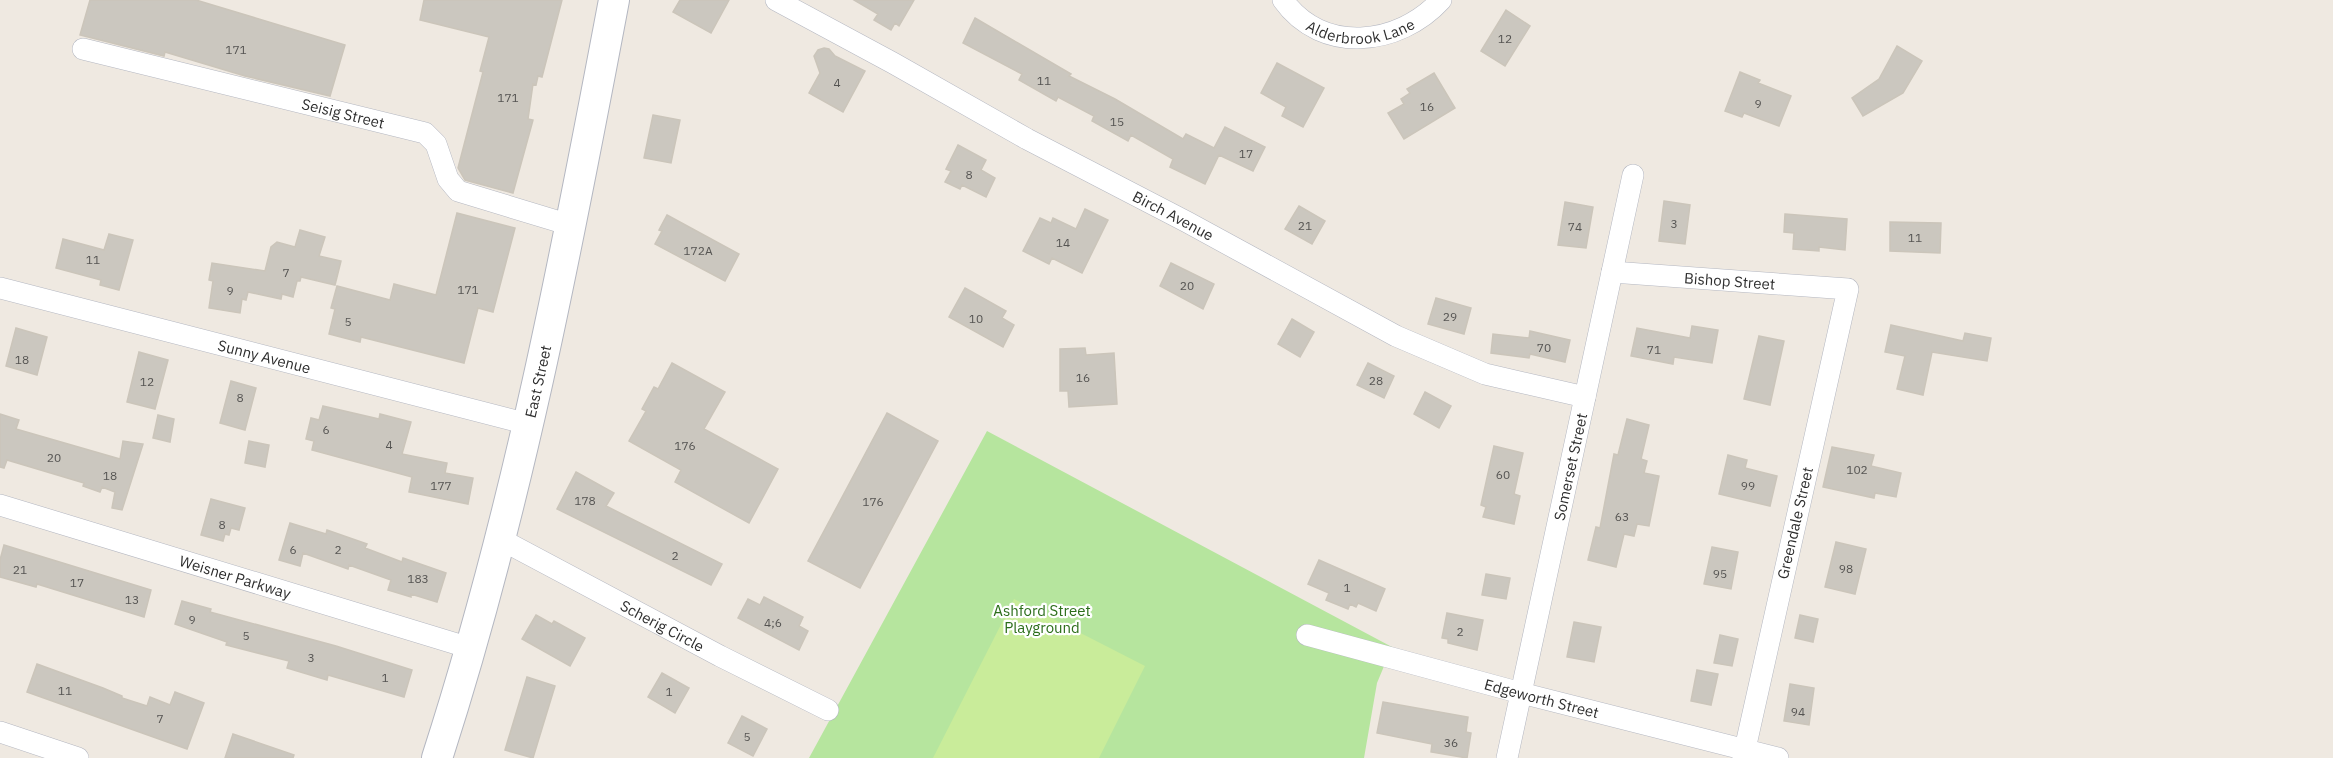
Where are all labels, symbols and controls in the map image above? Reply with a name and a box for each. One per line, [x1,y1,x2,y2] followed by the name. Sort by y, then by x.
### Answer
[1303,14,1418,48] street label: Alderbrook Lane
[1498,31,1512,46] house number: 12
[225,42,247,57] house number: 171
[1037,73,1051,88] house number: 11
[833,75,841,90] house number: 4
[497,90,519,105] house number: 171
[300,94,387,132] street label: Seisig Street
[1754,96,1762,111] house number: 9
[1420,99,1434,114] house number: 16
[1110,114,1124,129] house number: 15
[1239,146,1253,161] house number: 17
[965,167,973,182] house number: 8
[1130,186,1217,244] street label: Birch Avenue
[1670,216,1678,231] house number: 3
[1298,218,1312,233] house number: 21
[1568,219,1582,234] house number: 74
[1908,230,1922,245] house number: 11
[1056,235,1070,250] house number: 14
[683,243,713,258] house number: 172A
[86,252,100,267] house number: 11
[282,265,290,280] house number: 7
[1684,268,1776,293] street label: Bishop Street
[1180,278,1194,293] house number: 20
[457,282,479,297] house number: 171
[226,283,234,298] house number: 9
[1443,309,1457,324] house number: 29
[969,311,983,326] house number: 10
[344,314,352,329] house number: 5
[216,335,313,377] street label: Sunny Avenue
[1537,340,1551,355] house number: 70
[1647,342,1661,357] house number: 71
[520,343,555,420] street label: East Street
[15,352,29,367] house number: 18
[1076,370,1090,385] house number: 16
[1369,373,1383,388] house number: 28
[140,374,154,389] house number: 12
[236,390,244,405] house number: 8
[1549,411,1591,522] street label: Somerset Street
[322,422,330,437] house number: 6
[385,437,393,452] house number: 4
[674,438,696,453] house number: 176
[47,450,61,465] house number: 20
[1846,462,1868,477] house number: 102
[1773,465,1817,581] street label: Greendale Street
[1496,467,1510,482] house number: 60
[103,468,117,483] house number: 18
[430,478,452,493] house number: 177
[1741,478,1755,493] house number: 99
[574,493,596,508] house number: 178
[862,494,884,509] house number: 176
[1615,509,1629,524] house number: 63
[218,517,226,532] house number: 8
[289,542,297,557] house number: 6
[334,542,342,557] house number: 2
[671,548,679,563] house number: 2
[177,551,294,603] street label: Weisner Parkway
[1839,561,1853,576] house number: 98
[13,562,27,577] house number: 21
[1713,566,1727,581] house number: 95
[407,571,429,586] house number: 183
[70,575,84,590] house number: 17
[1343,580,1351,595] house number: 1
[125,592,139,607] house number: 13
[617,595,708,655] street label: Scherig Circle
[993,601,1091,637] park label: Ashford Street Playground
[188,612,196,627] house number: 9
[764,615,782,630] house number: 4;6
[1456,624,1464,639] house number: 2
[242,628,250,643] house number: 5
[307,650,315,665] house number: 3
[381,670,389,685] house number: 1
[1482,674,1601,722] street label: Edgeworth Street
[58,683,72,698] house number: 11
[665,684,673,699] house number: 1
[1791,704,1805,719] house number: 94
[156,711,164,726] house number: 7
[743,729,751,744] house number: 5
[1444,735,1458,750] house number: 36

